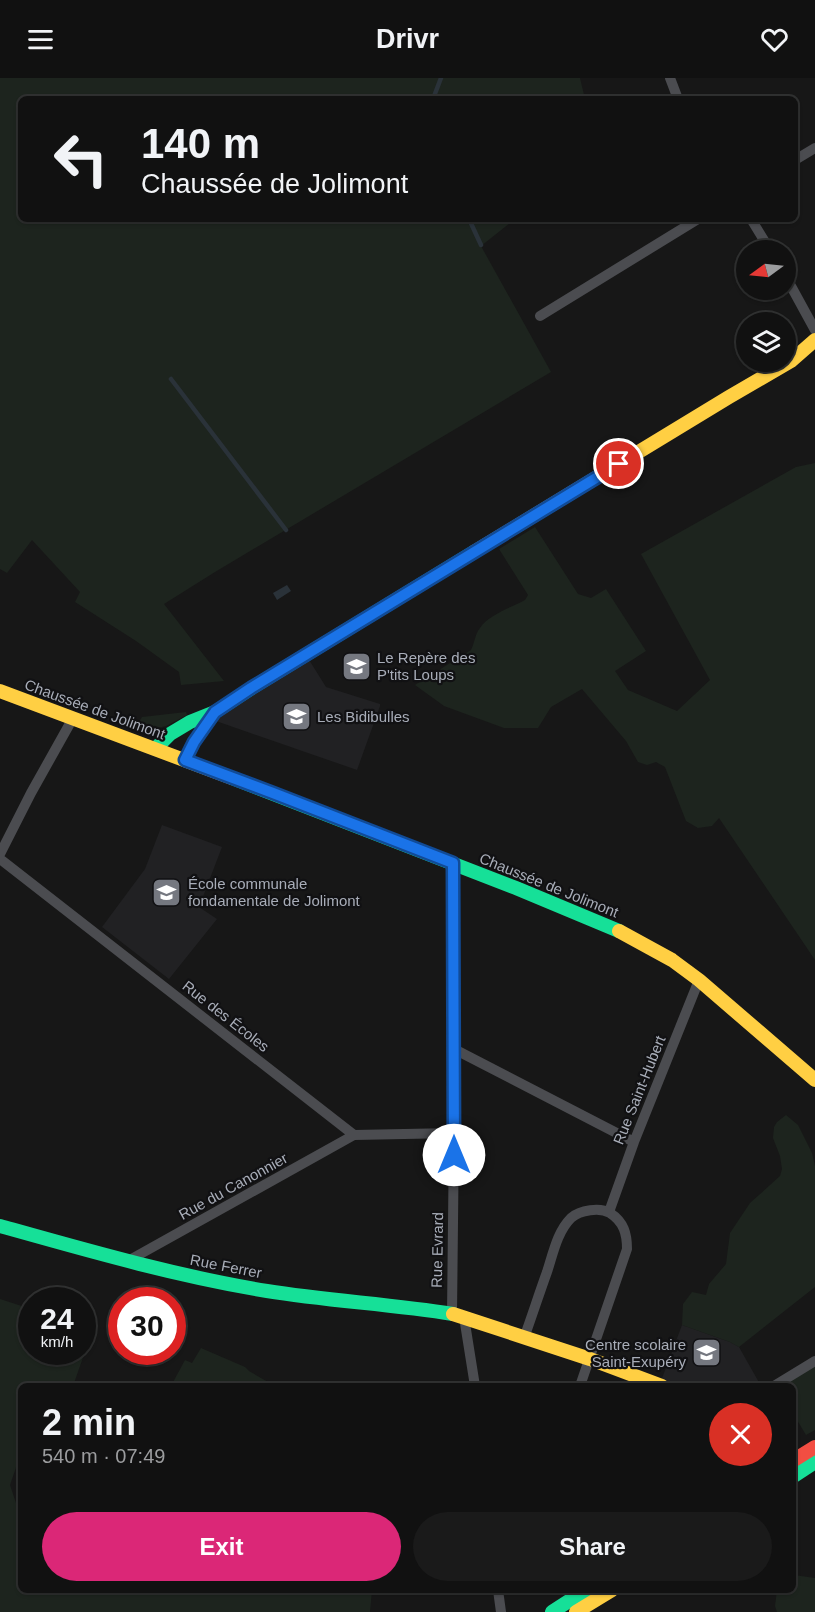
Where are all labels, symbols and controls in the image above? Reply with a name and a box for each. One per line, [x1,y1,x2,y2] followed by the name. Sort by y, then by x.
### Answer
[24,23,57,56] icon: menu
[758,23,791,56] icon: heart
[376,24,439,54] text: Drivr
[42,120,120,198] icon: left
[141,120,260,167] text: 140 m
[141,169,408,199] text: Chaussée de Jolimont
[736,240,796,300] north arrow
[736,240,796,372] map controls
[736,312,796,372] button: layers
[593,438,644,489] pin
[602,447,635,480] icon: arrive
[377,649,475,683] place label: Le Repère des P'tits Loups
[340,650,372,682] school or university icon: Le Repère des P'tits Loups
[22,676,168,743] street label: Chaussée de Jolimont
[280,700,312,732] school or university icon: Les Bidibulles
[317,708,410,725] place label: Les Bidibulles
[477,849,622,921] street label: Chaussée de Jolimont
[188,875,361,909] place label: École communale fondamentale de Jolimont
[151,876,183,908] school or university icon: École communale fondamentale de Jolimont
[179,977,273,1055] street label: Rue des Écoles
[609,1032,669,1147] street label: Rue Saint-Hubert
[422,1123,486,1187] position arrow
[176,1149,290,1223] street label: Rue du Canonnier
[428,1212,446,1288] street label: Rue Evrard
[189,1251,263,1281] street label: Rue Ferrer
[108,1287,186,1365] speed limit sign: 30
[40,1302,74,1335] text: 24
[41,1333,73,1350] text: km/h
[585,1336,686,1370] place label: Centre scolaire Saint-Exupéry
[691,1337,723,1369] school or university icon: Centre scolaire Saint-Exupéry
[42,1402,136,1443] text: 2 min
[709,1403,772,1466] button: close
[42,1445,165,1467] text: 540 m · 07:49
[42,1512,401,1581] button: Exit
[413,1512,772,1581] button: Share

